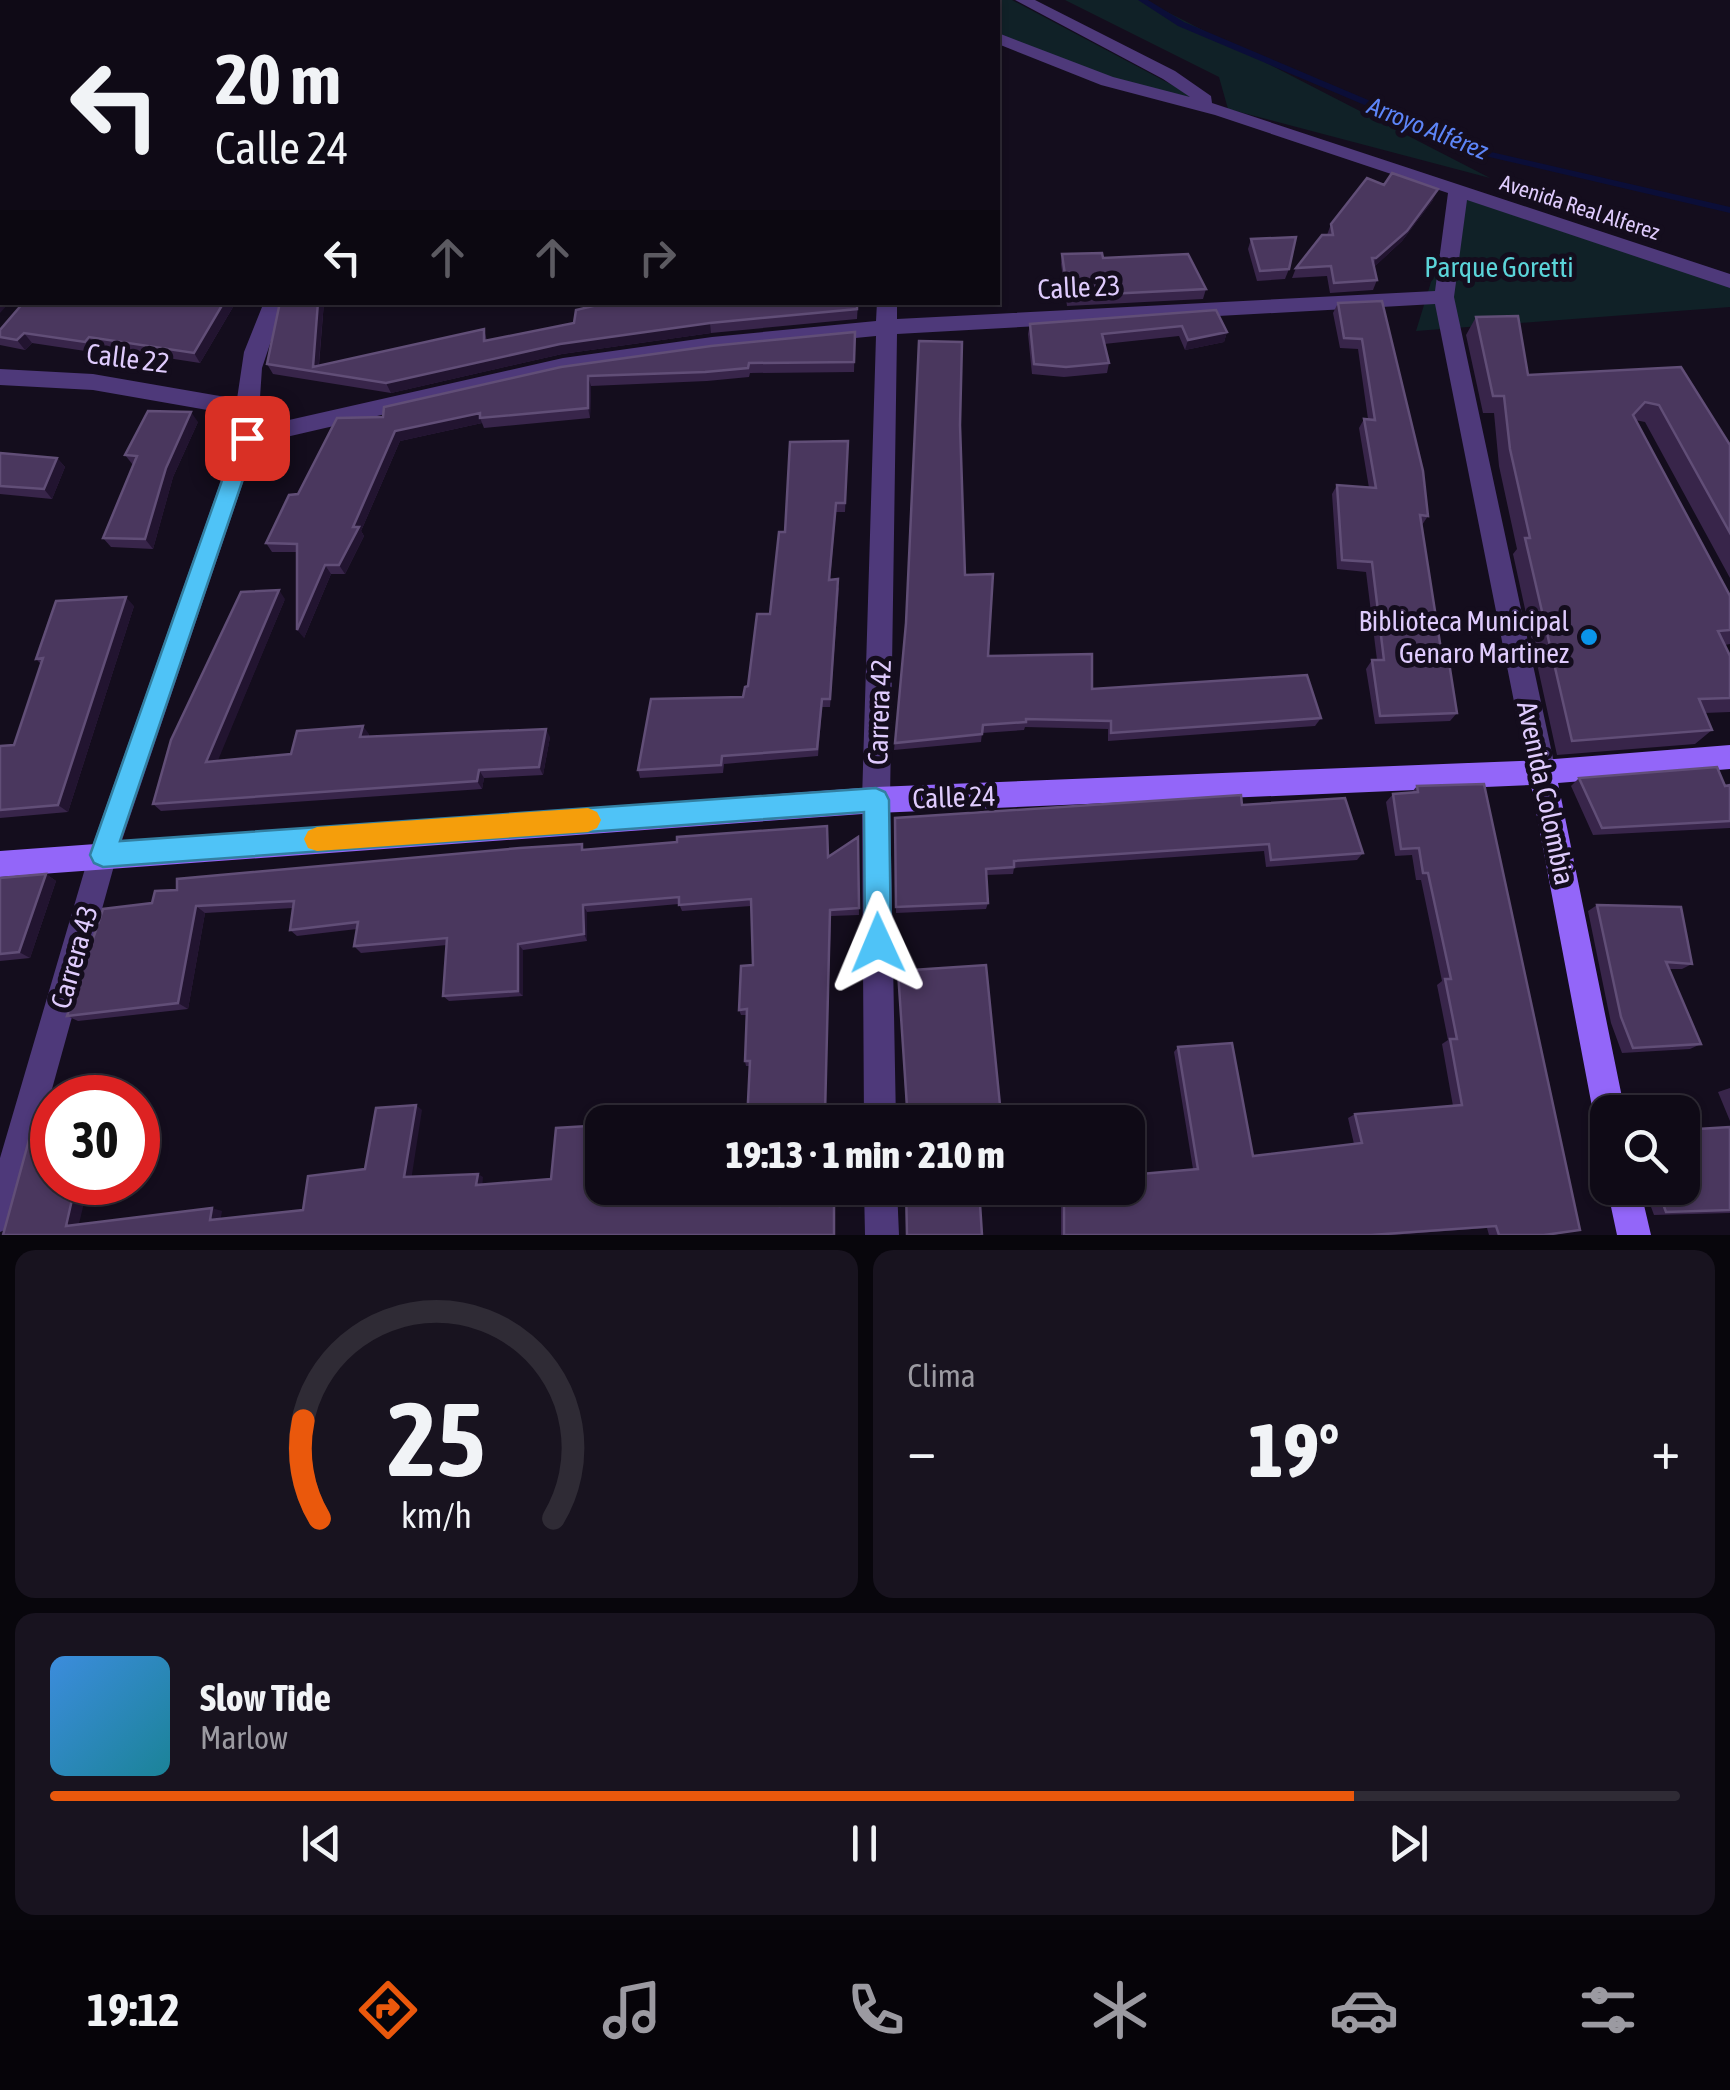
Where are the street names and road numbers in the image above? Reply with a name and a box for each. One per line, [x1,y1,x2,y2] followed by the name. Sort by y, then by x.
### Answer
[1497,169,1663,245] street label: Avenida Real Alferez
[1037,269,1121,305] street label: Calle 23
[85,337,171,379] street label: Calle 22
[861,659,897,765] street label: Carrera 42
[1511,698,1581,888] street label: Avenida Colombia
[912,780,996,814] street label: Calle 24
[44,902,104,1012] street label: Carrera 43

